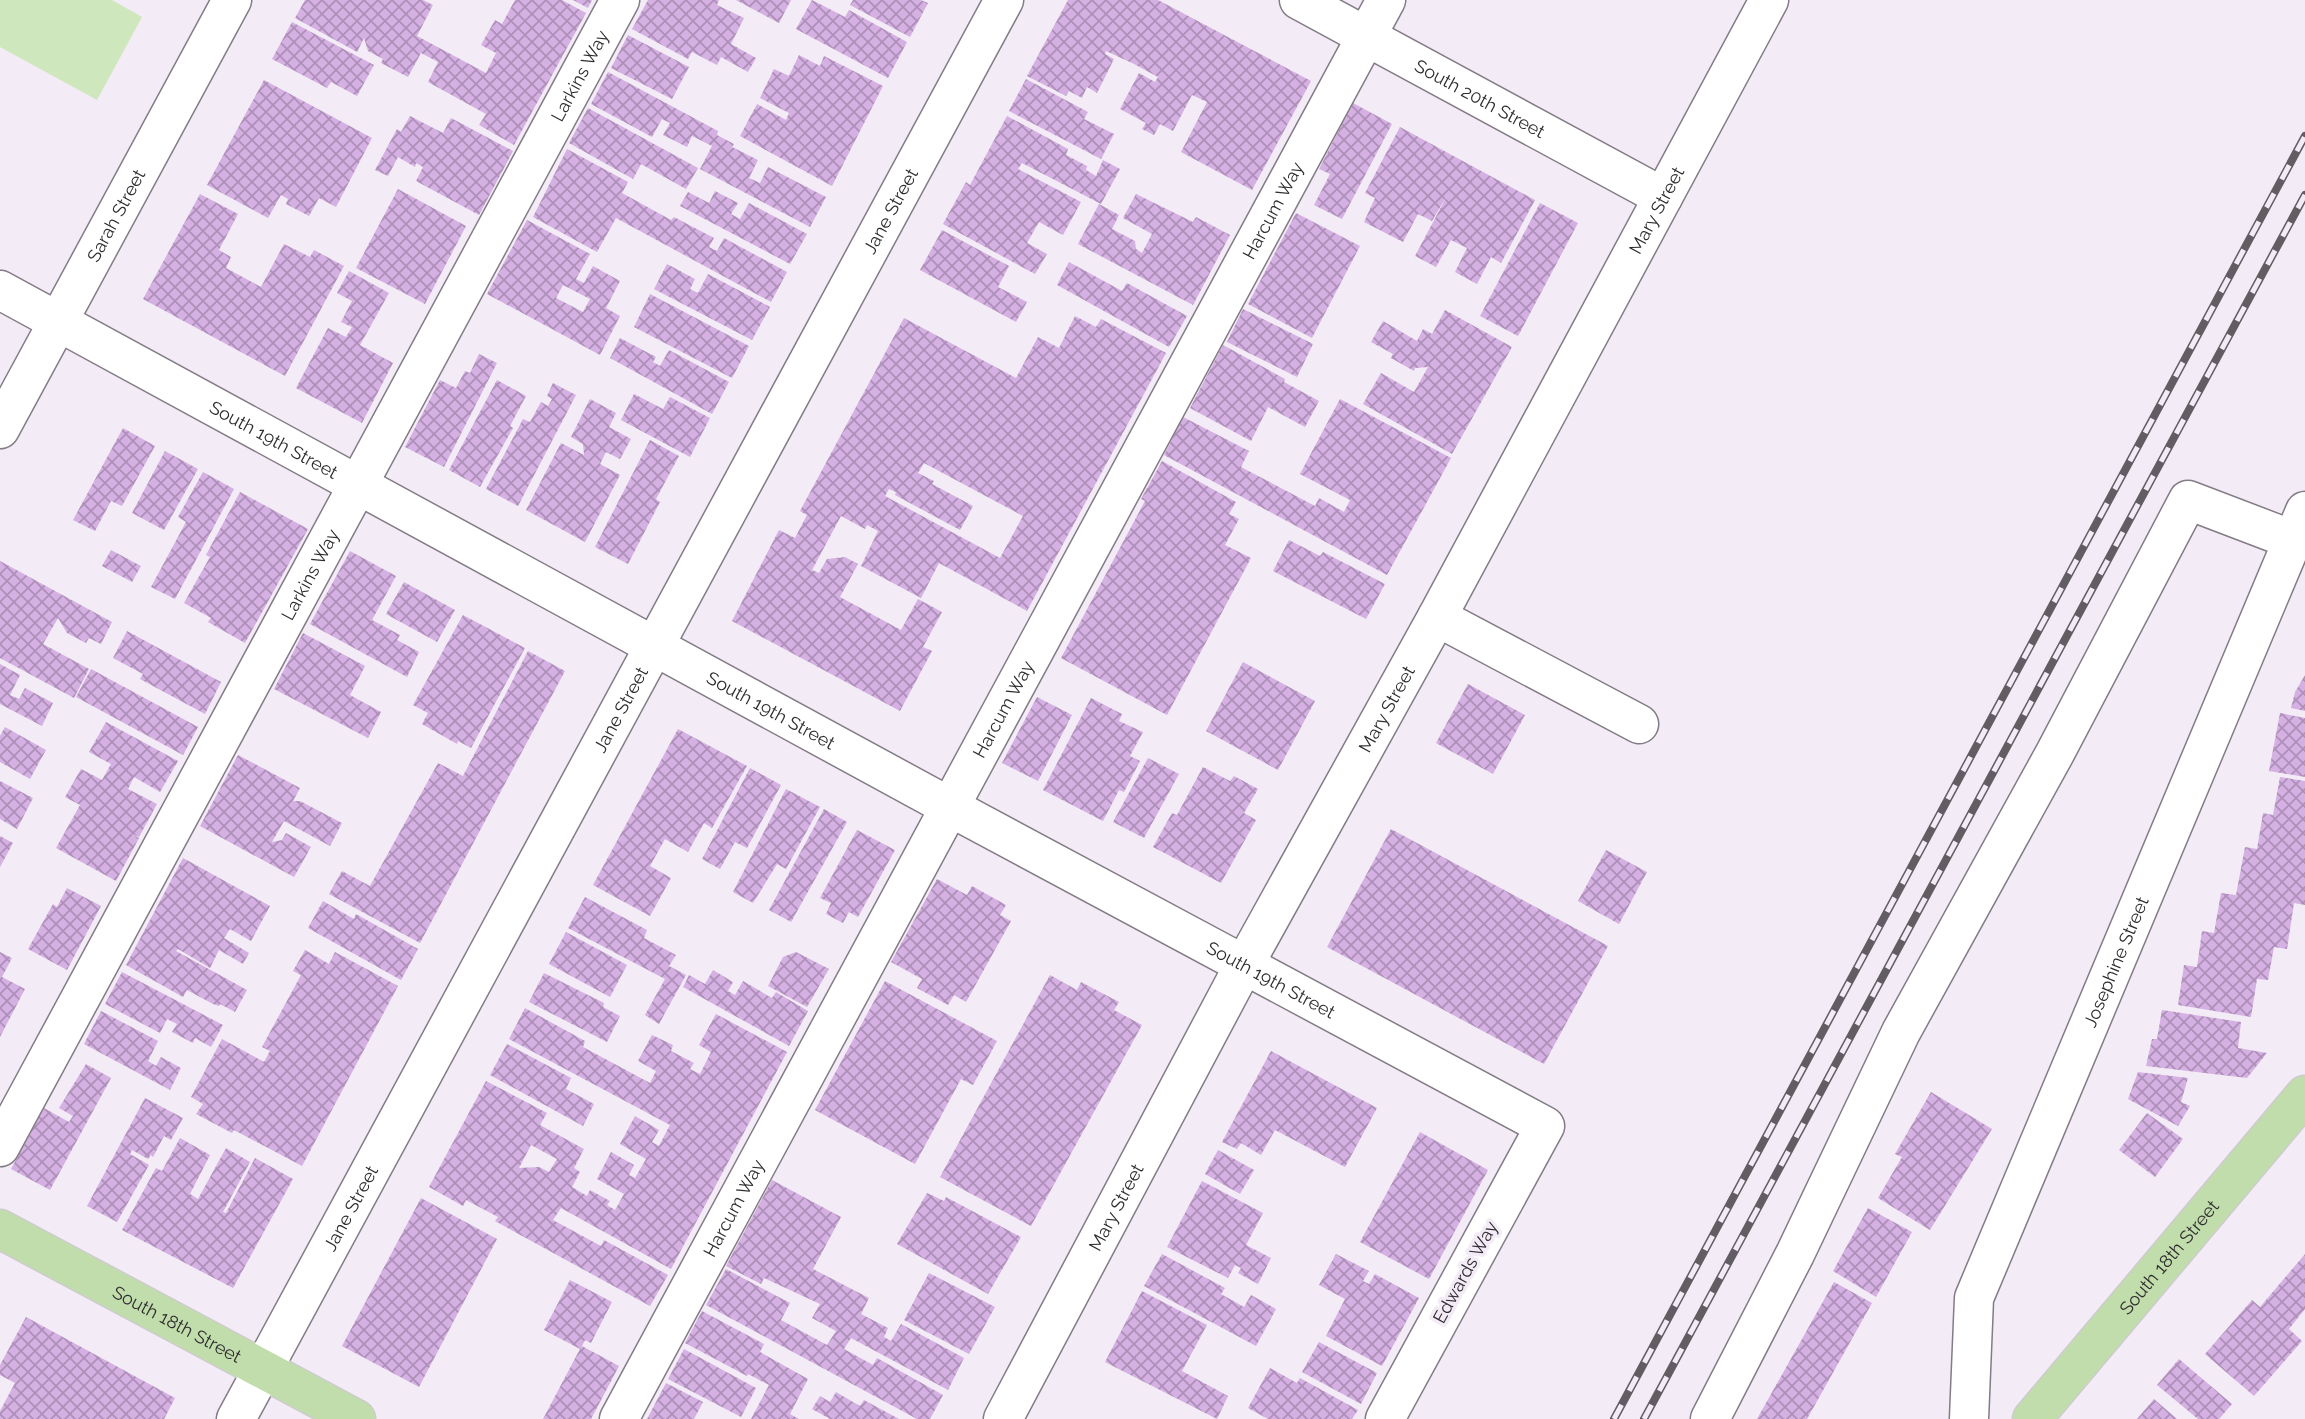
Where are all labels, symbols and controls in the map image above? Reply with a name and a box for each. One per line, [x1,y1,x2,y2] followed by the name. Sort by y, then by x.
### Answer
[546,26,612,125] street label: Larkins Way
[1411,54,1549,142] street label: South 20th Street
[1238,158,1307,262] street label: Harcum Way
[1624,163,1688,257] street label: Mary Street
[858,164,922,257] street label: Jane Street
[82,165,149,265] street label: Sarah Street
[206,396,342,483] street label: South 19th Street
[276,525,343,624] street label: Larkins Way
[968,657,1038,761] street label: Harcum Way
[1354,662,1418,756] street label: Mary Street
[589,663,652,756] street label: Jane Street
[703,666,839,753] street label: South 19th Street
[2079,893,2152,1030] street label: Josephine Street
[1203,936,1339,1022] street label: South 19th Street
[698,1155,768,1260] street label: Harcum Way
[1084,1160,1147,1254] street label: Mary Street
[319,1162,382,1254] street label: Jane Street
[2115,1195,2223,1318] street label: South 18th Street
[1428,1217,1502,1327] street label: Edwards Way
[109,1281,245,1367] street label: South 18th Street

